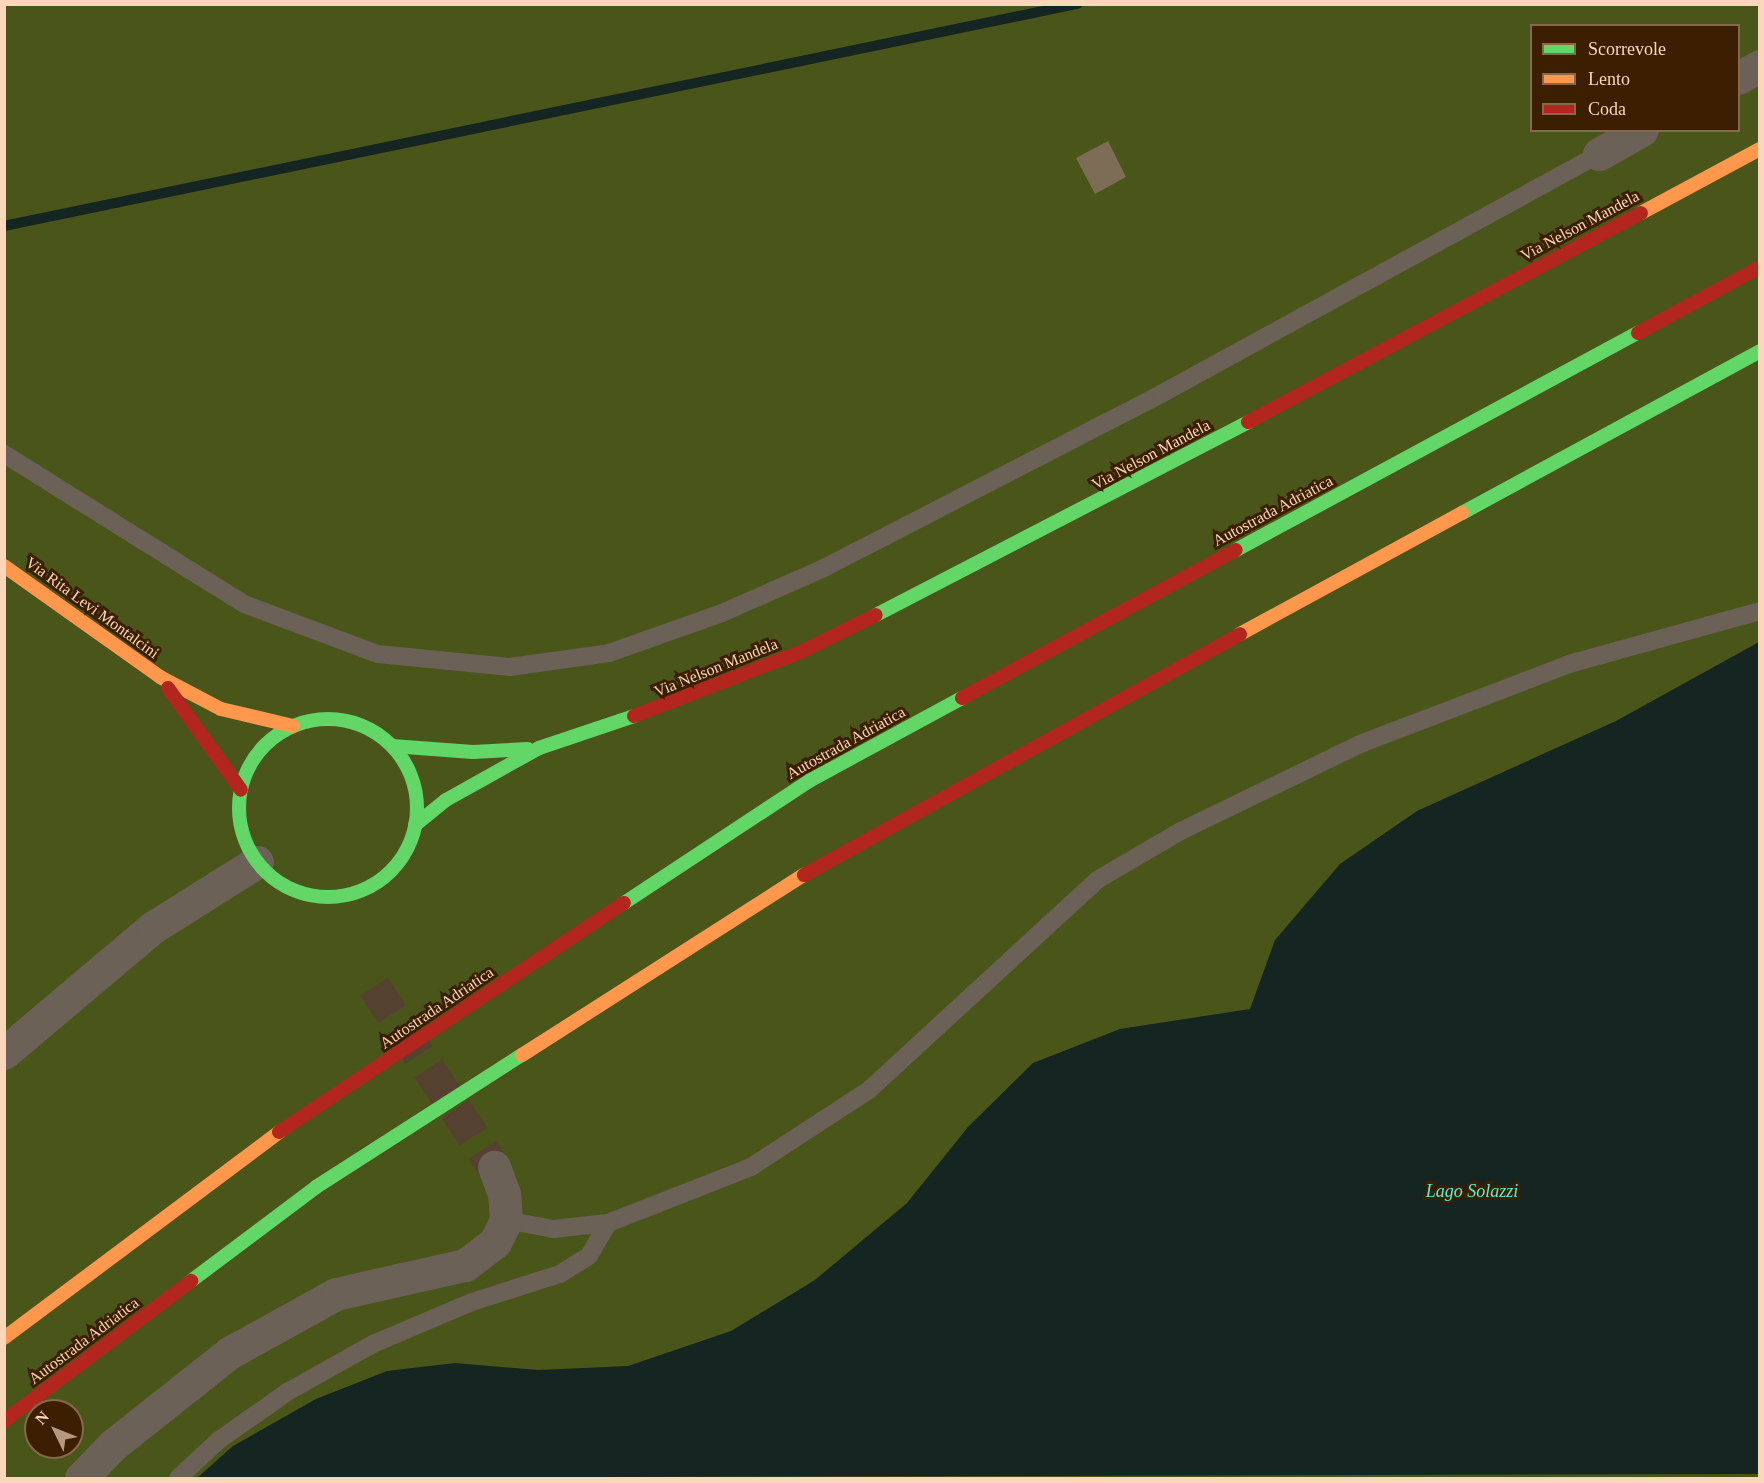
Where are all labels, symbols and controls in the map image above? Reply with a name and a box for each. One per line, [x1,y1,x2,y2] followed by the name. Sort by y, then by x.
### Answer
[1530,24,1740,132] legend
[1588,39,1666,59] text: Scorrevole
[1588,69,1630,89] text: Lento
[1588,99,1626,119] text: Coda
[1517,187,1643,265] street label: Via Nelson Mandela
[1088,416,1214,494] street label: Via Nelson Mandela
[1209,471,1337,551] street label: Autostrada Adriatica
[22,553,162,663] street label: Via Rita Levi Montalcini
[651,634,781,702] street label: Via Nelson Mandela
[783,702,909,784] street label: Autostrada Adriatica
[376,963,498,1053] street label: Autostrada Adriatica
[1426,1180,1518,1202] water label: Lago Solazzi
[25,1293,143,1389] street label: Autostrada Adriatica
[24,1399,84,1459] north arrow
[32,1408,52,1428] text: N

